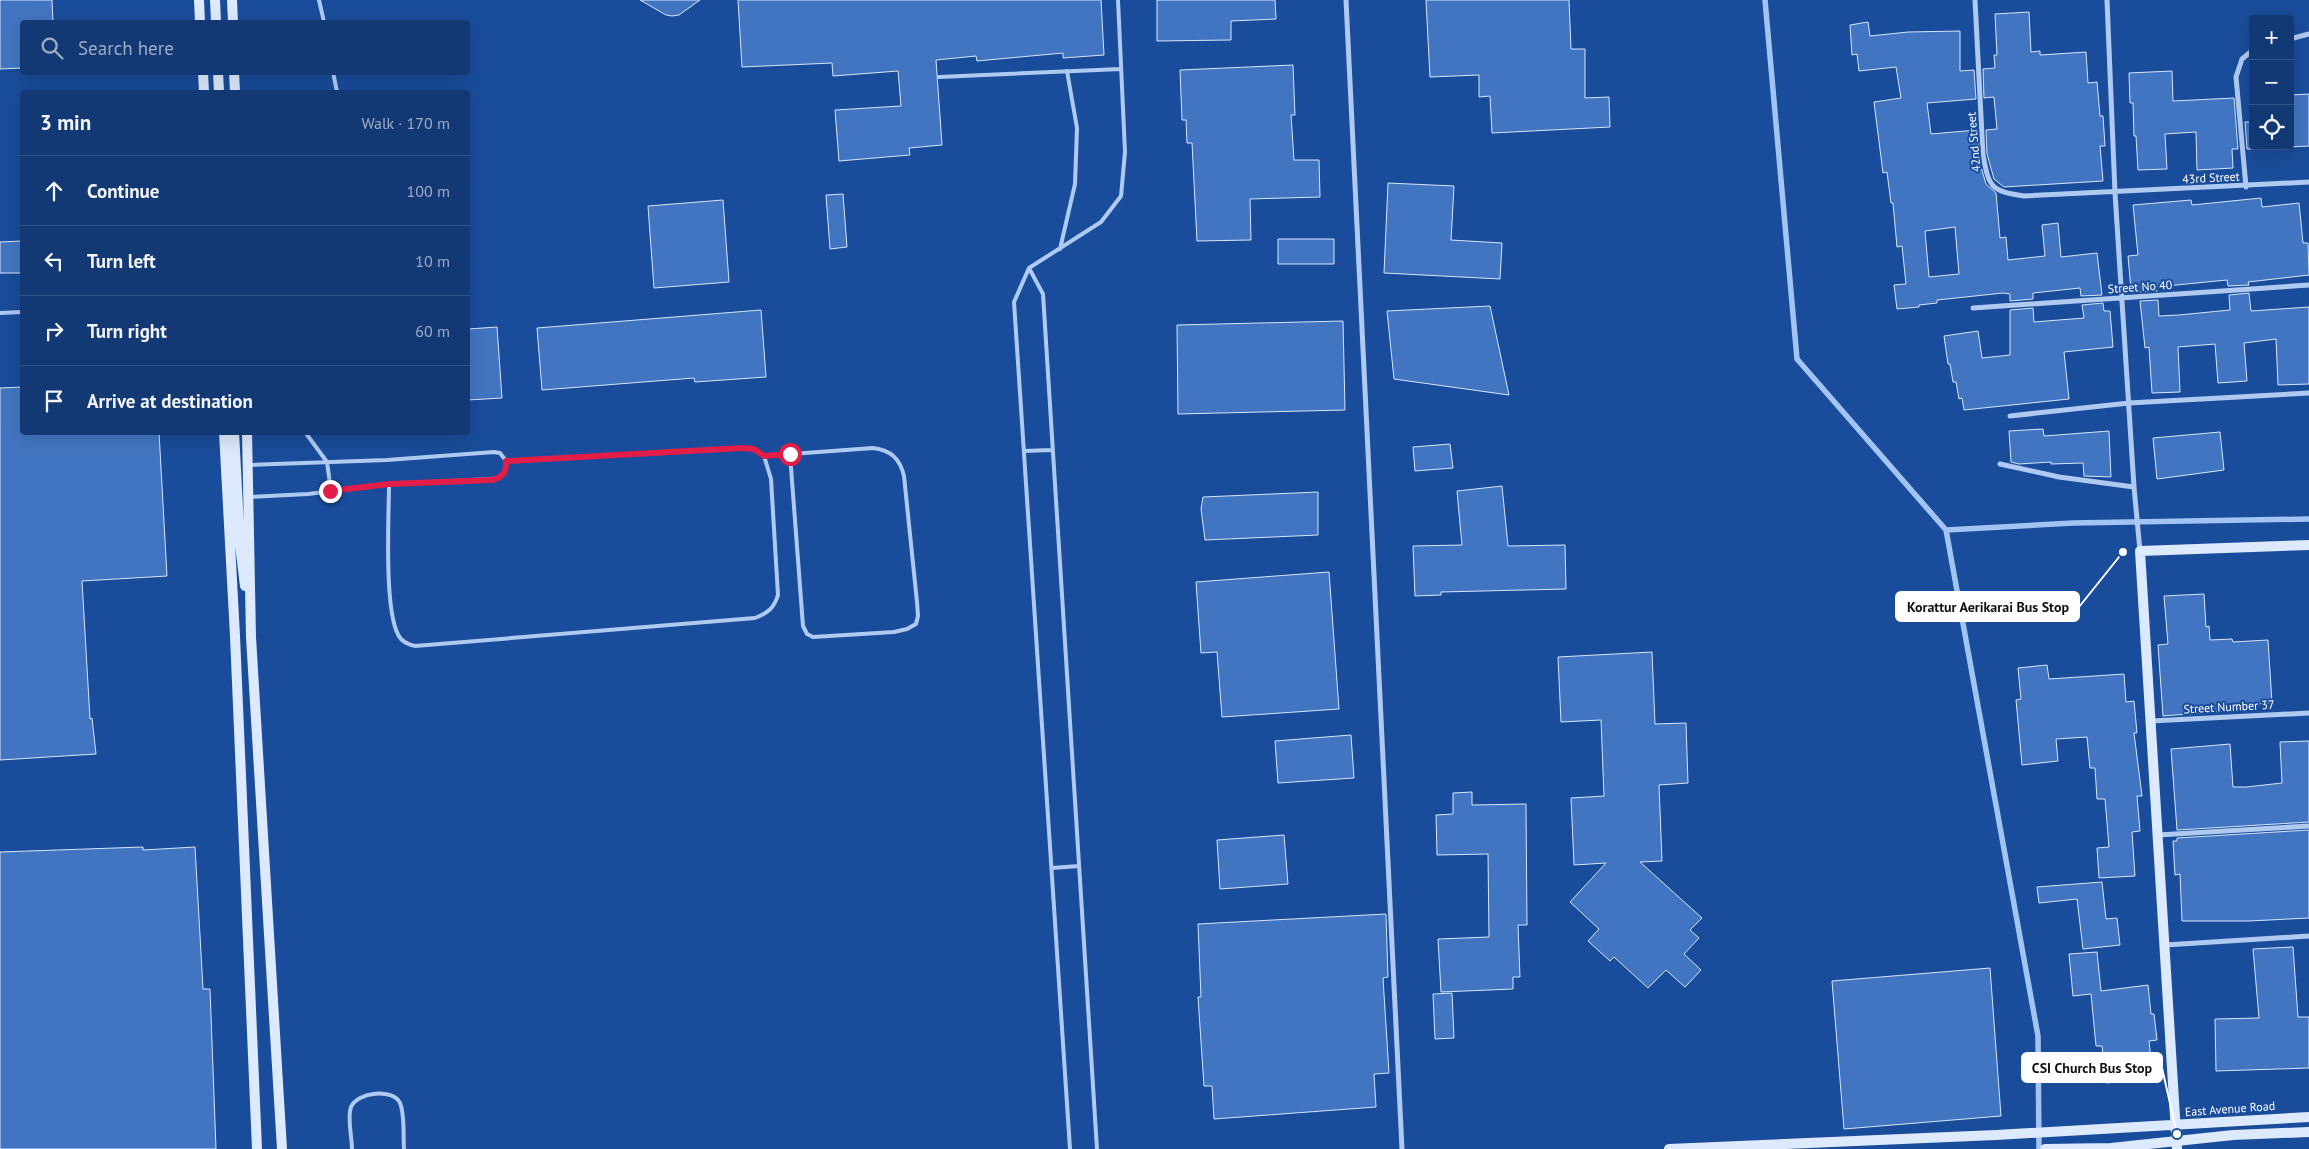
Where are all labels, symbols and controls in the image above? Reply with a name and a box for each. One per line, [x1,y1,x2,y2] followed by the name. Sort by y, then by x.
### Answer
[2249,15,2294,150] map controls
[2249,15,2294,60] button: +
[20,20,470,75] search box
[38,34,66,62] icon: search
[78,36,174,60] text: Search here
[2249,60,2294,105] button: −
[2249,105,2294,150] button: locate
[40,109,91,136] text: 3 min
[1963,112,1984,173] street label: 42nd Street
[361,113,450,133] text: Walk · 170 m
[2182,169,2240,186] street label: 43rd Street
[40,177,68,205] icon: ahead
[87,179,159,203] text: Continue
[407,181,450,201] text: 100 m
[40,247,68,275] icon: left
[87,249,156,273] text: Turn left
[415,251,450,271] text: 10 m
[2107,277,2173,296] street label: Street No 40
[40,317,68,345] icon: right
[87,319,167,343] text: Turn right
[415,321,450,341] text: 60 m
[40,387,68,415] icon: arrive
[87,389,253,413] text: Arrive at destination
[779,443,802,466] route start
[319,480,342,503] route end
[1896,592,2079,621] callout: Korattur Aerikarai Bus Stop
[1907,598,2069,616] text: Korattur Aerikarai Bus Stop
[2183,697,2275,716] street label: Street Number 37
[2022,1053,2162,1082] callout: CSI Church Bus Stop
[2032,1059,2153,1077] text: CSI Church Bus Stop
[2184,1098,2276,1119] street label: East Avenue Road

